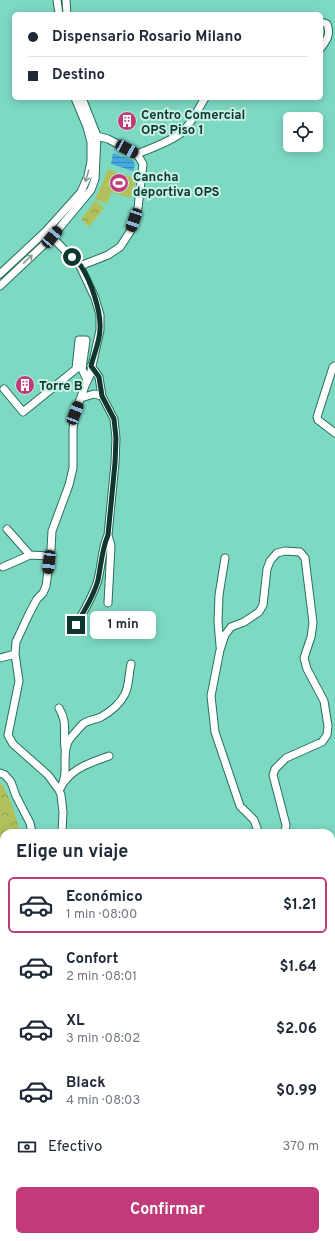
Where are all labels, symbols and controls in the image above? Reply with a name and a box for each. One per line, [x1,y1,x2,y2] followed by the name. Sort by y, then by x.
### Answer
[52,28,242,47] text: Dispensario Rosario Milano
[52,66,105,85] text: Destino
[141,108,245,139] place label: Centro Comercial OPS Piso 1
[116,110,138,132] building icon: Centro Comercial OPS Piso 1
[283,112,323,152] map controls
[283,112,323,152] button: locate
[114,138,140,160] car
[83,169,90,182] one-way arrow
[133,170,219,201] place label: Cancha deportiva OPS
[108,172,130,194] sports icon: Cancha deportiva OPS
[124,207,144,233] car
[40,224,64,250] car
[63,248,81,266] route start
[23,254,33,264] one-way arrow
[14,374,36,396] building icon: Torre B
[39,379,83,395] place label: Torre B
[65,400,85,426] car
[42,549,56,575] car
[90,611,156,639] callout: 1 min
[67,616,85,634] route end
[107,617,139,633] text: 1 min
[16,841,128,864] text: Elige un viaje
[18,887,54,923] icon: car
[66,888,143,907] text: Económico
[283,896,317,915] text: $1.21
[66,907,137,923] text: 1 min · 08:00
[18,949,54,985] icon: car
[66,950,118,969] text: Confort
[279,958,317,977] text: $1.64
[66,969,137,985] text: 2 min · 08:01
[18,1011,54,1047] icon: car
[66,1012,84,1031] text: XL
[276,1020,317,1039] text: $2.06
[66,1031,140,1047] text: 3 min · 08:02
[18,1073,54,1109] icon: car
[66,1074,106,1093] text: Black
[276,1082,317,1101] text: $0.99
[66,1093,140,1109] text: 4 min · 08:03
[16,1136,38,1158] icon: cash
[48,1138,102,1157] text: Efectivo
[282,1139,319,1155] text: 370 m
[16,1187,319,1233] button: Confirmar

